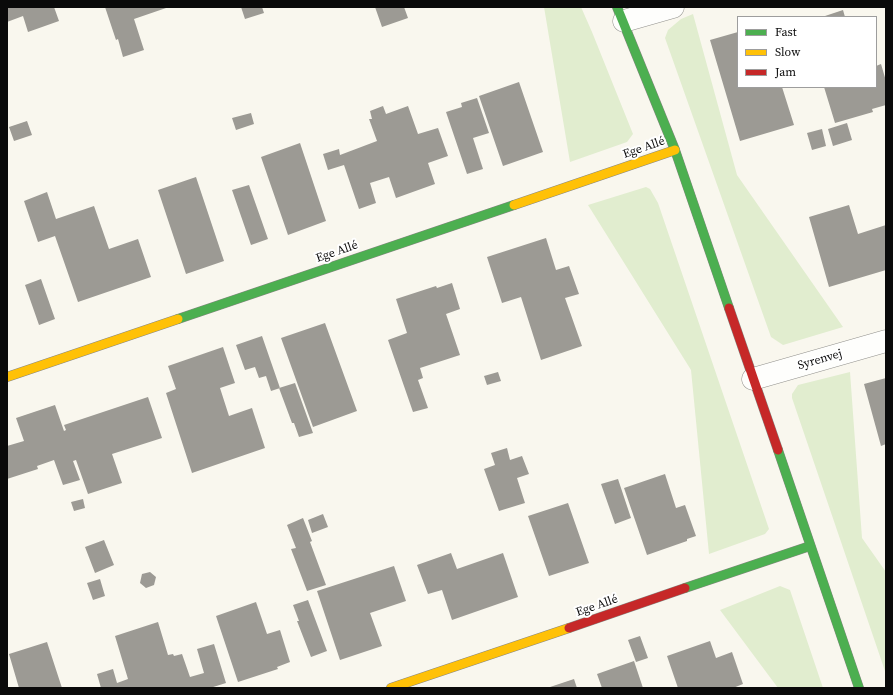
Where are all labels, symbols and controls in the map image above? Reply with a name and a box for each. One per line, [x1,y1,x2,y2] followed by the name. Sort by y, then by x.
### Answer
[737,16,877,88] legend
[775,24,797,40] text: Fast
[775,44,800,60] text: Slow
[775,64,796,80] text: Jam
[621,134,667,162] street label: Ege Allé
[314,238,360,266] street label: Ege Allé
[796,347,844,373] street label: Syrenvej
[574,592,620,620] street label: Ege Allé

